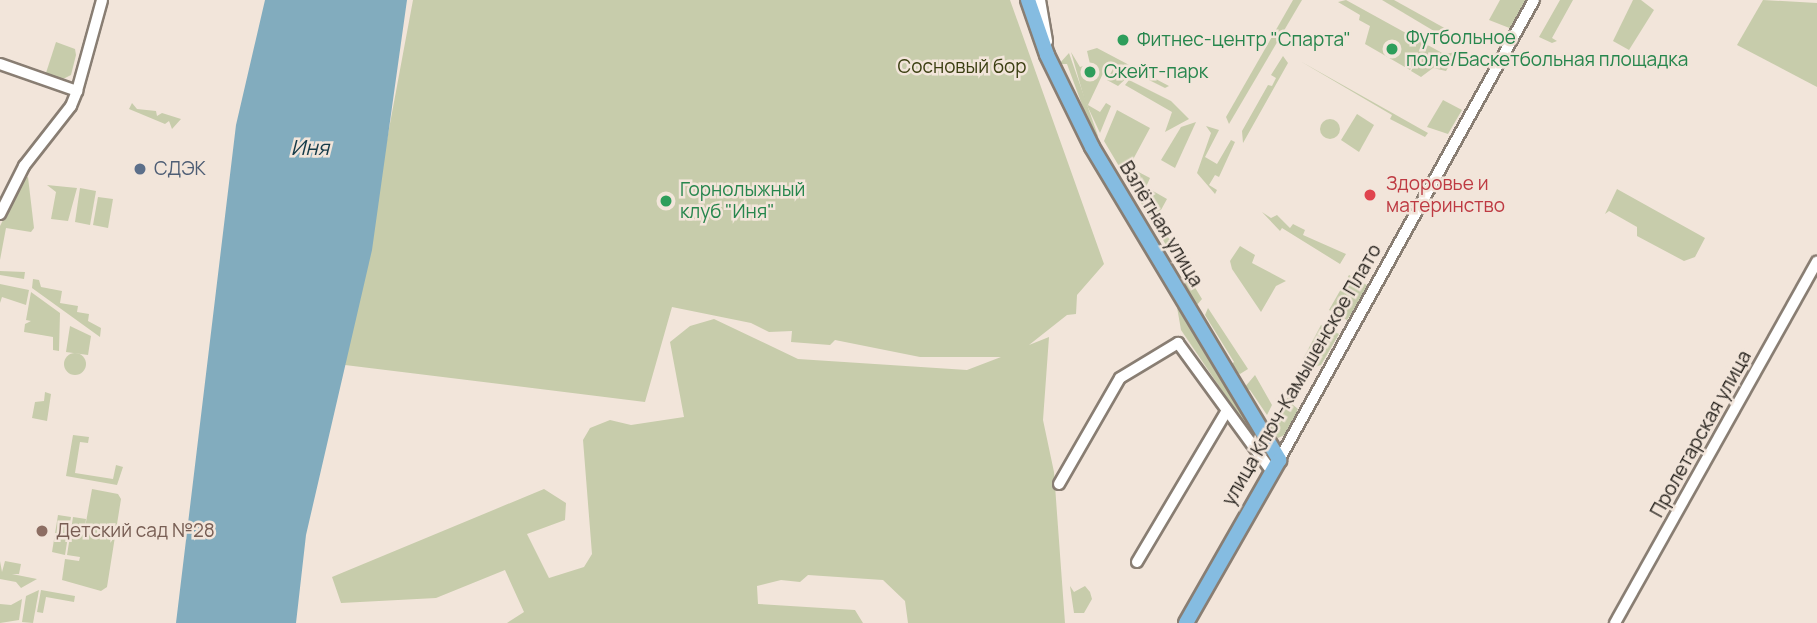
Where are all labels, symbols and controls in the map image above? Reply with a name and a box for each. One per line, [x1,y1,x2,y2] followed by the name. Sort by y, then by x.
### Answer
[1406,27,1688,71] place label: Футбольное поле/Баскетбольная площадка
[1137,29,1351,51] place label: Фитнес-центр "Спарта"
[1115,32,1131,48] marker: Фитнес-центр "Спарта"
[1384,41,1400,57] marker: Футбольное поле/Баскетбольная площадка
[898,56,1026,78] park label: Сосновый бор
[1104,61,1208,83] place label: Скейт-парк
[1082,64,1098,80] marker: Скейт-парк
[291,134,329,160] water label: Иня
[1115,157,1207,291] street label: Взлётная улица
[154,158,206,180] place label: СДЭК
[132,161,148,177] marker: СДЭК
[1386,173,1505,217] place label: Здоровье и материнство
[680,179,805,223] place label: Горнолыжный клуб "Иня"
[1360,185,1380,205] marker: Здоровье и материнство
[658,193,674,209] marker: Горнолыжный клуб "Иня"
[1218,240,1386,510] street label: улица Ключ-Камышенское Плато
[1646,347,1756,521] street label: Пролетарская улица
[56,520,215,542] place label: Детский сад №28
[34,523,50,539] marker: Детский сад №28

